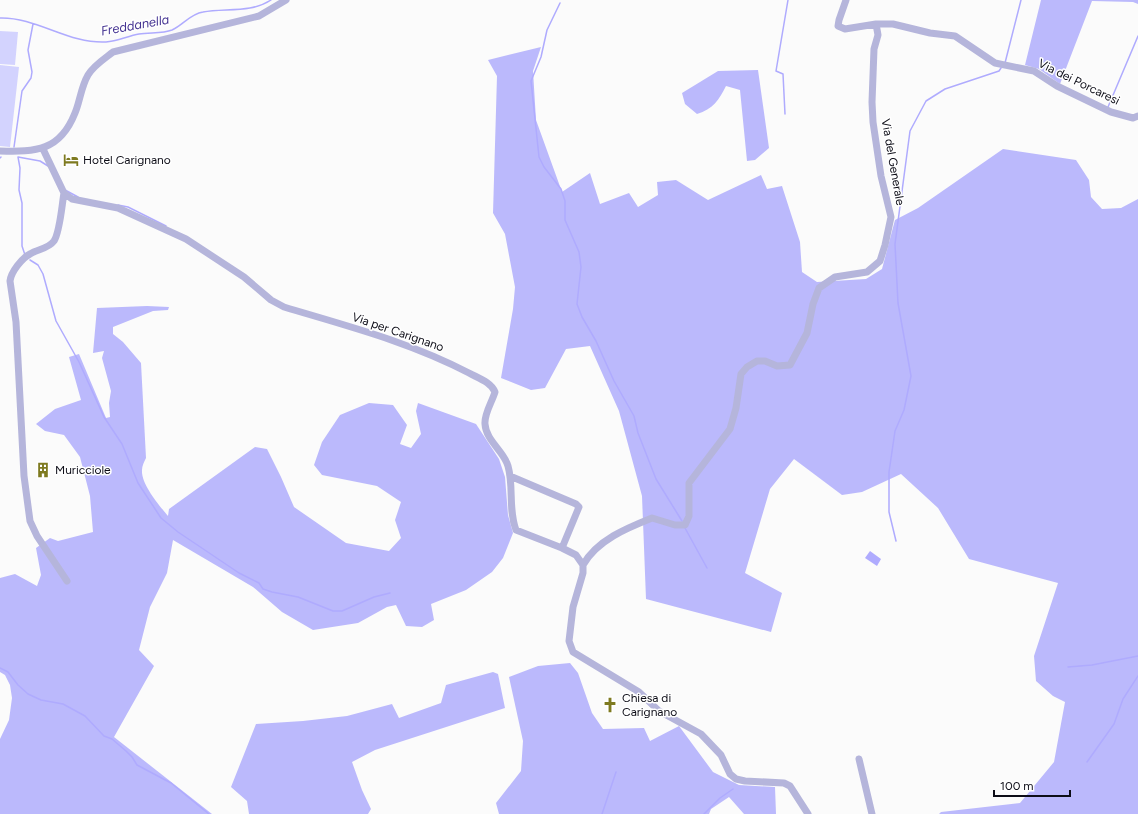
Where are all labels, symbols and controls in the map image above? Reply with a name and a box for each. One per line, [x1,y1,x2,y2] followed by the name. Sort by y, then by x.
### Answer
[100,12,171,38] water label: Freddanella
[1036,56,1122,108] street label: Via dei Porcaresi
[878,118,908,207] street label: Via del Generale
[62,151,80,169] hotel icon: Hotel Carignano
[83,153,171,167] place label: Hotel Carignano
[350,310,446,354] street label: Via per Carignano
[34,461,52,479] building icon: Muricciole
[55,463,111,477] place label: Muricciole
[622,691,677,719] place label: Chiesa di Carignano
[601,696,619,714] church icon: Chiesa di Carignano
[994,772,1070,798] scale bar
[1000,779,1034,793] text: 100 m

